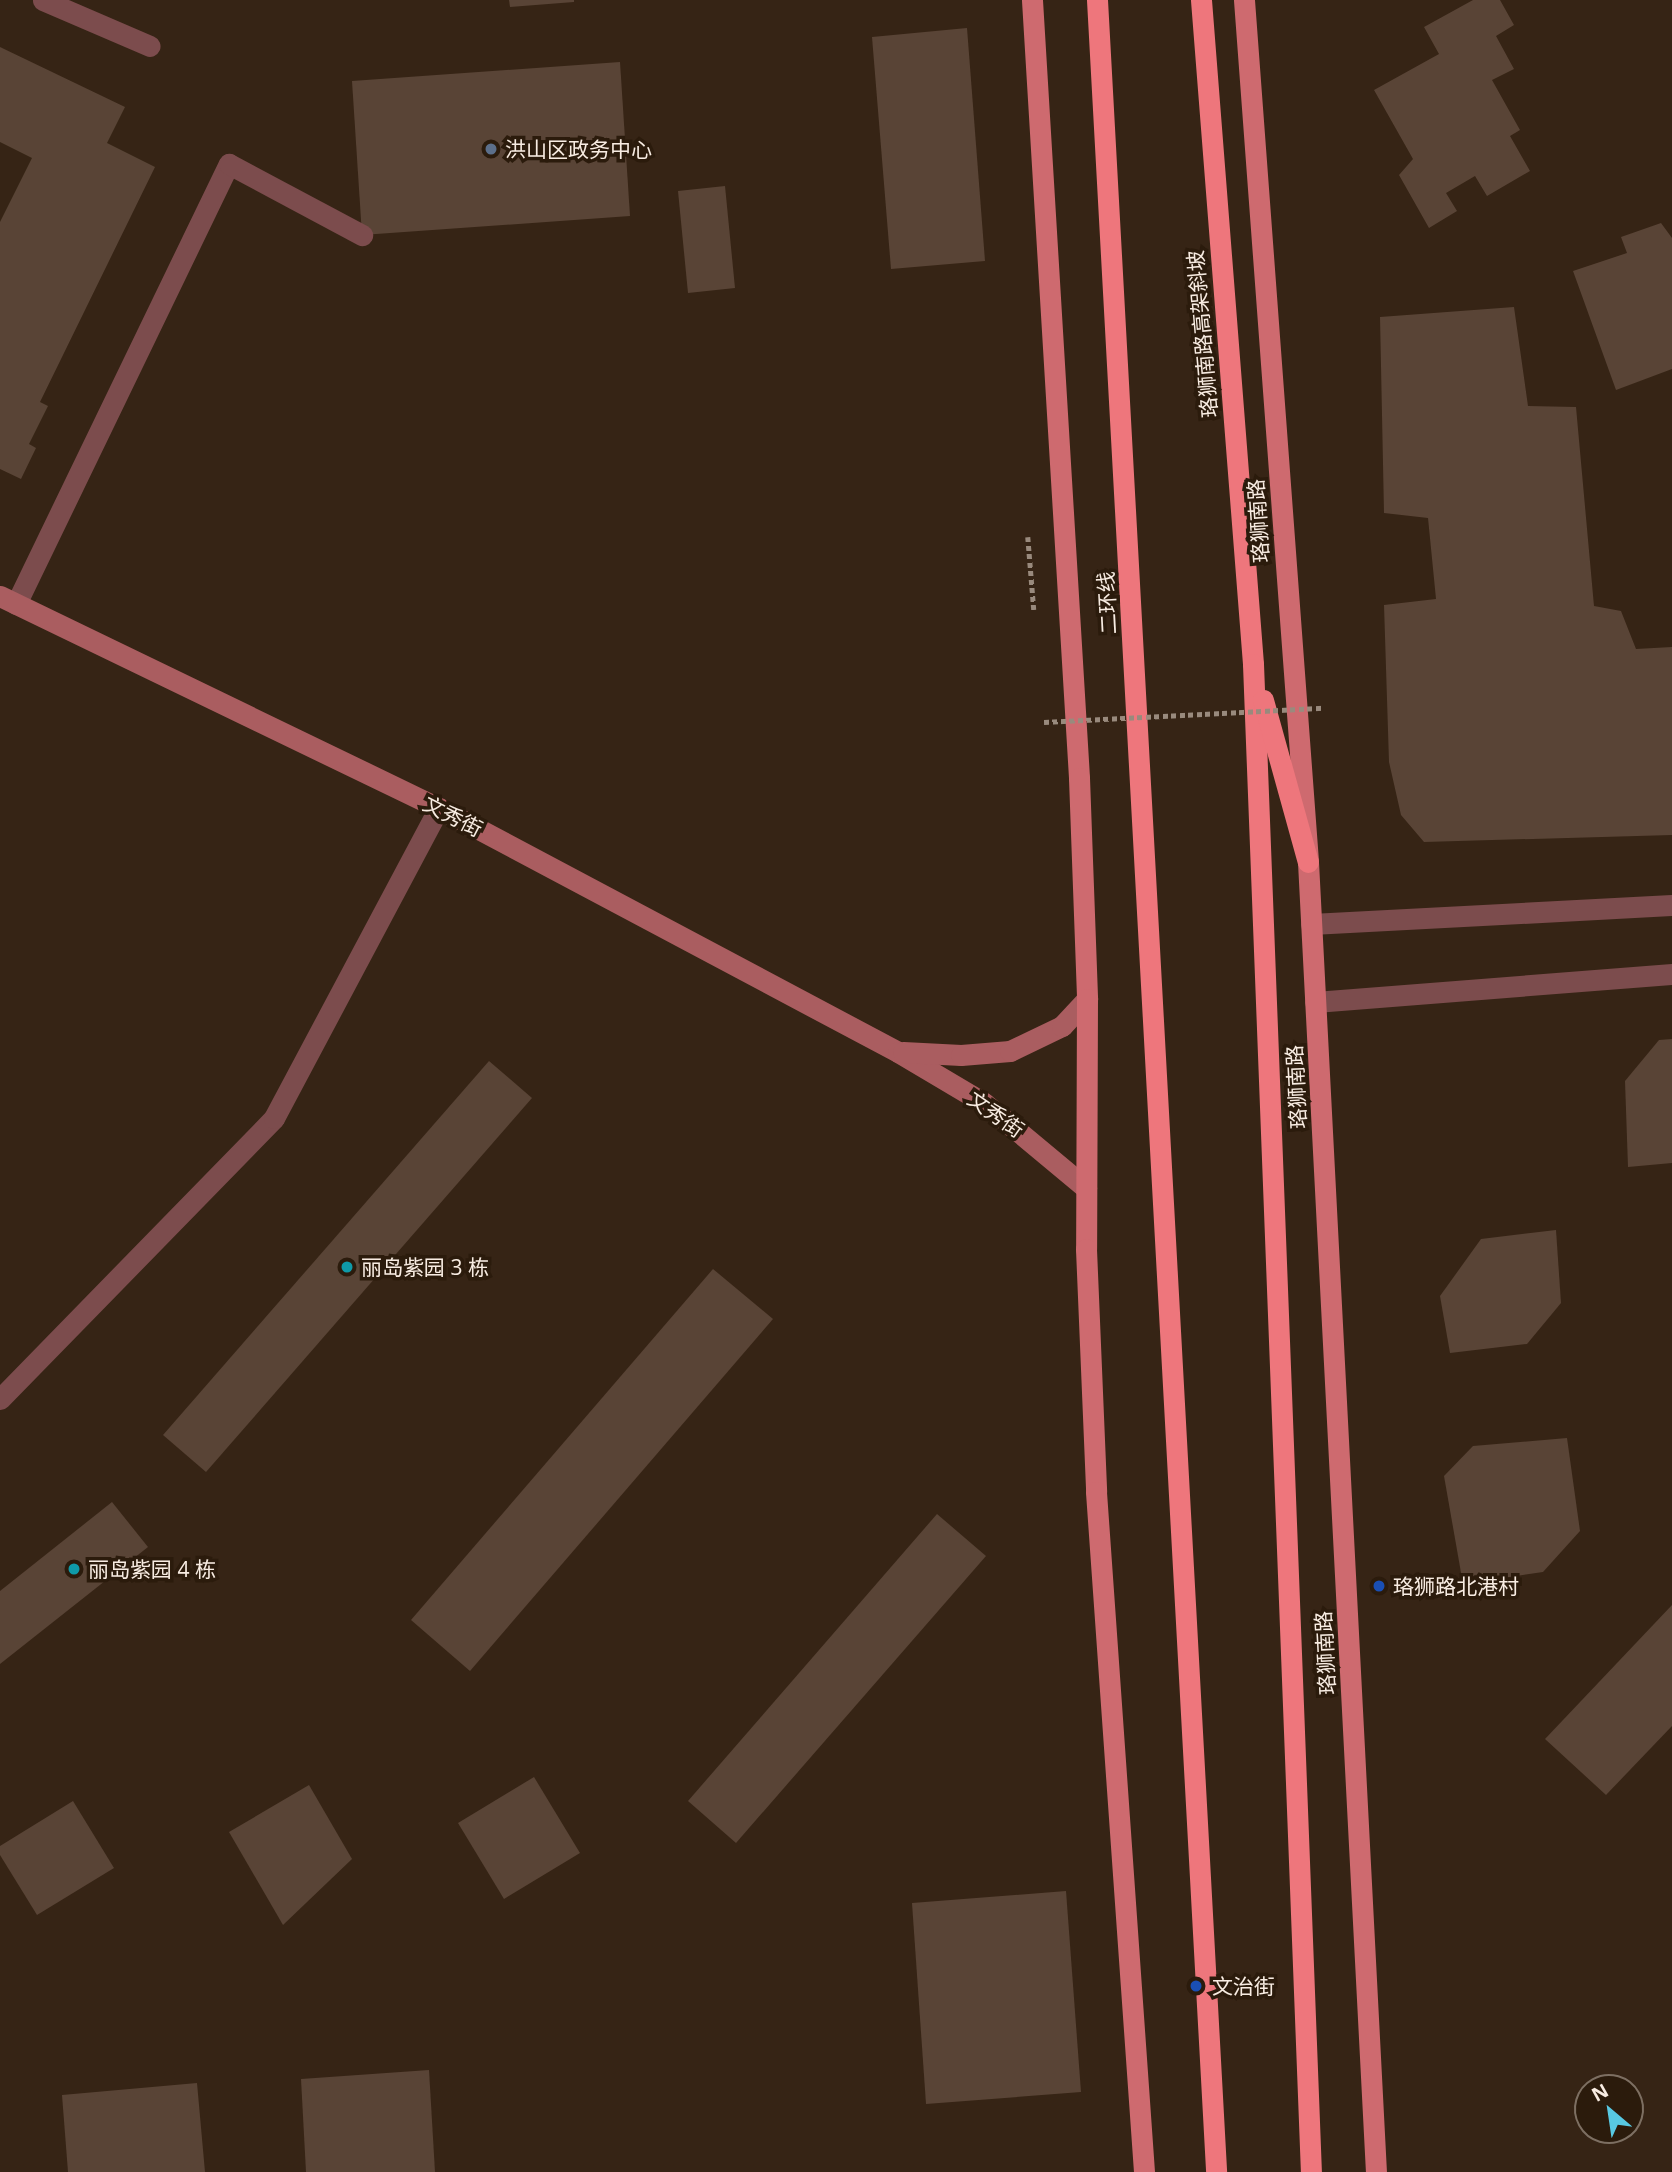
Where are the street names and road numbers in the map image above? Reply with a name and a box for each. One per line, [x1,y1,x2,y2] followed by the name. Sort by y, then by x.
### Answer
[1182,249,1222,419] street label: 珞狮南路高架斜坡
[1243,478,1273,564] street label: 珞狮南路
[1093,571,1121,635] street label: 二环线
[419,790,487,842] street label: 文秀街
[1281,1044,1311,1130] street label: 珞狮南路
[963,1086,1029,1142] street label: 文秀街
[1310,1610,1340,1696] street label: 珞狮南路

